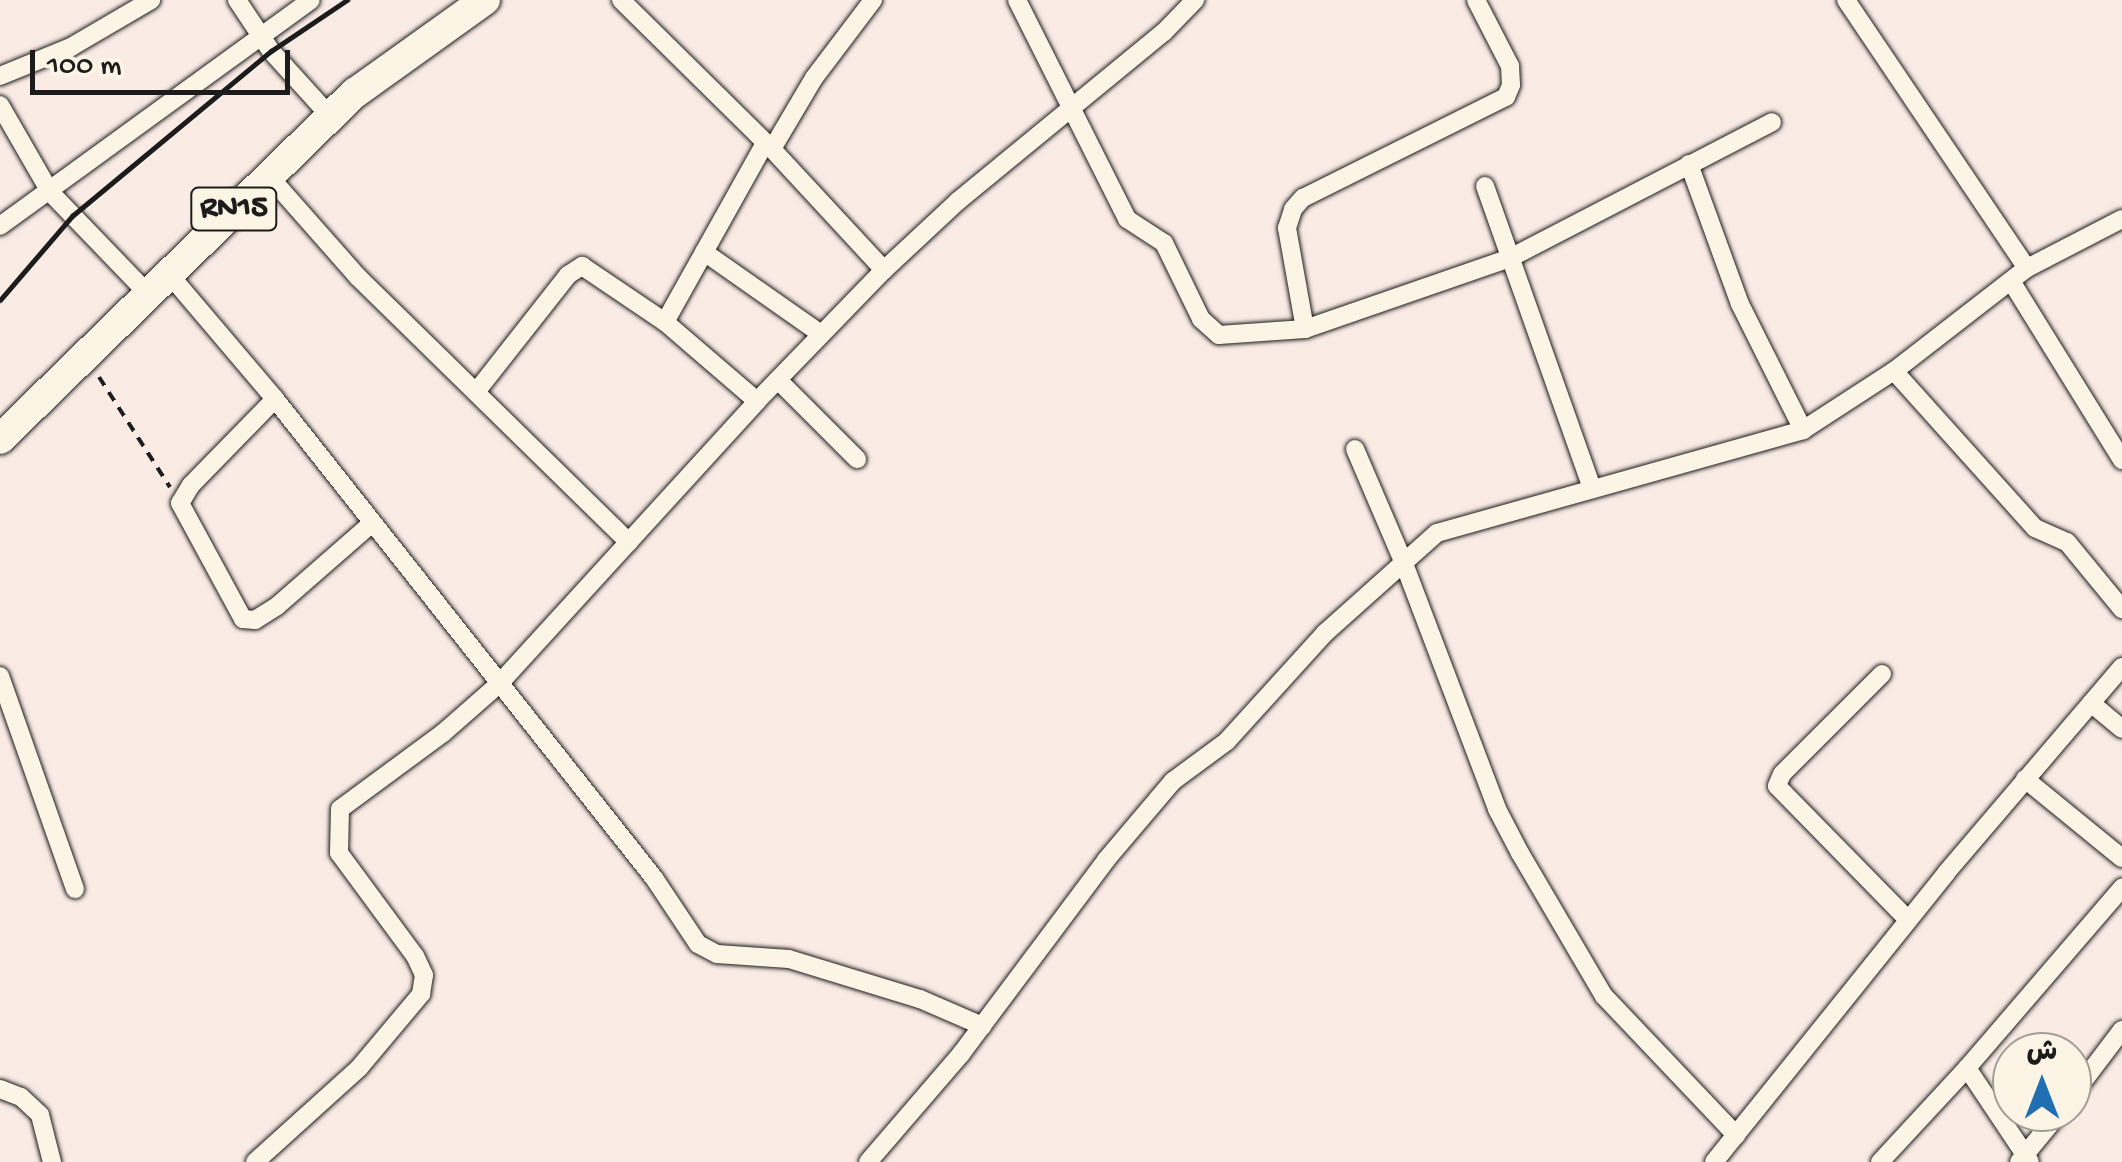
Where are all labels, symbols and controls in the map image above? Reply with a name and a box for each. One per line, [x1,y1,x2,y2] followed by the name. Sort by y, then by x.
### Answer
[35,30,295,92] scale bar
[47,50,122,85] text: 100 m
[189,182,279,236] road number: RN15
[1992,1032,2092,1132] north arrow
[2027,1037,2057,1070] text: ش

